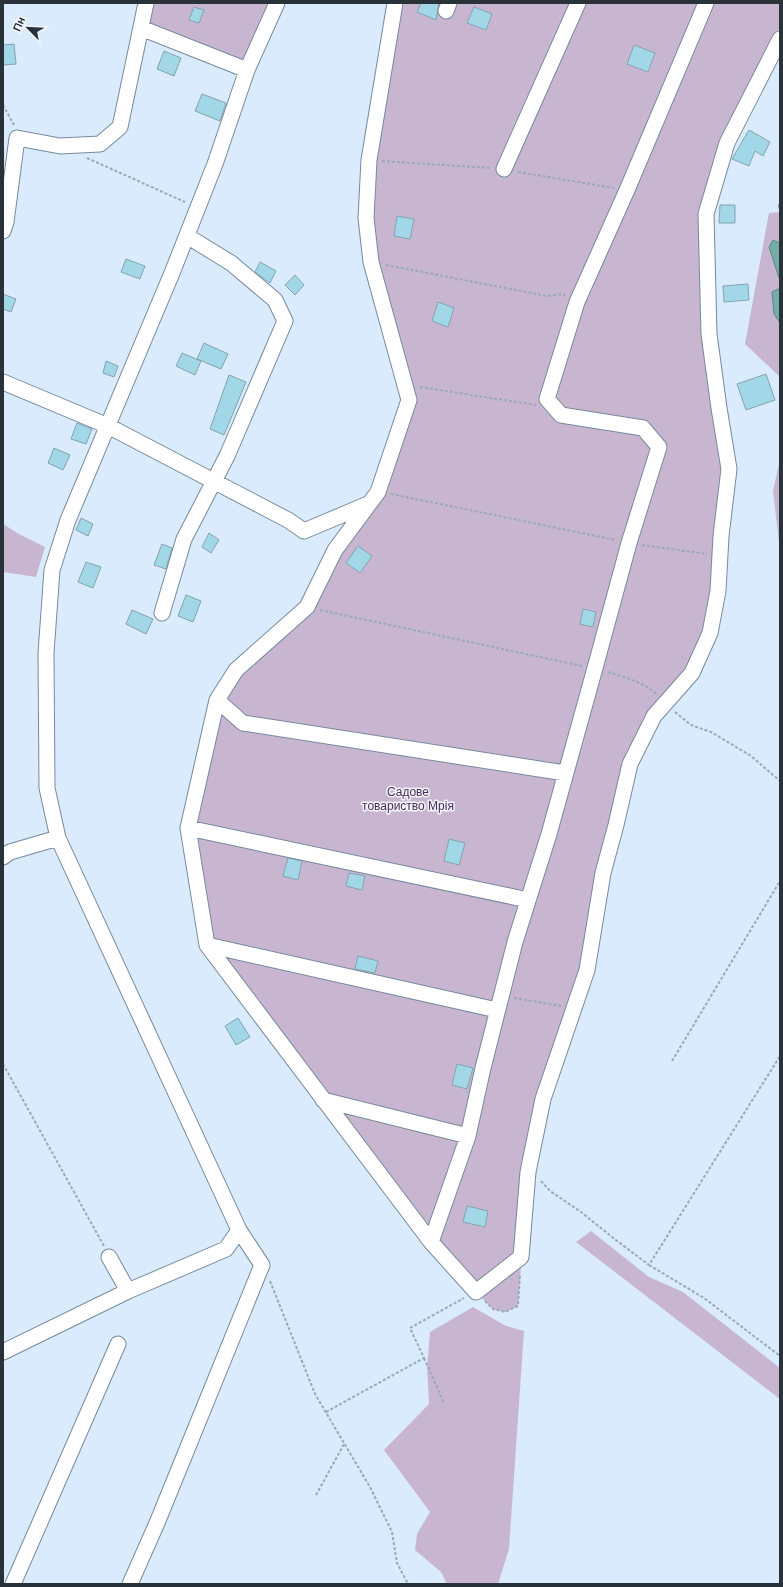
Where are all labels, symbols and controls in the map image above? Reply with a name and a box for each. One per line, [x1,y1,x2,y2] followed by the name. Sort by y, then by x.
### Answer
[8,8,48,48] north arrow
[10,15,27,33] text: Пн
[362,785,454,813] park label: Садове товариство Мрія

